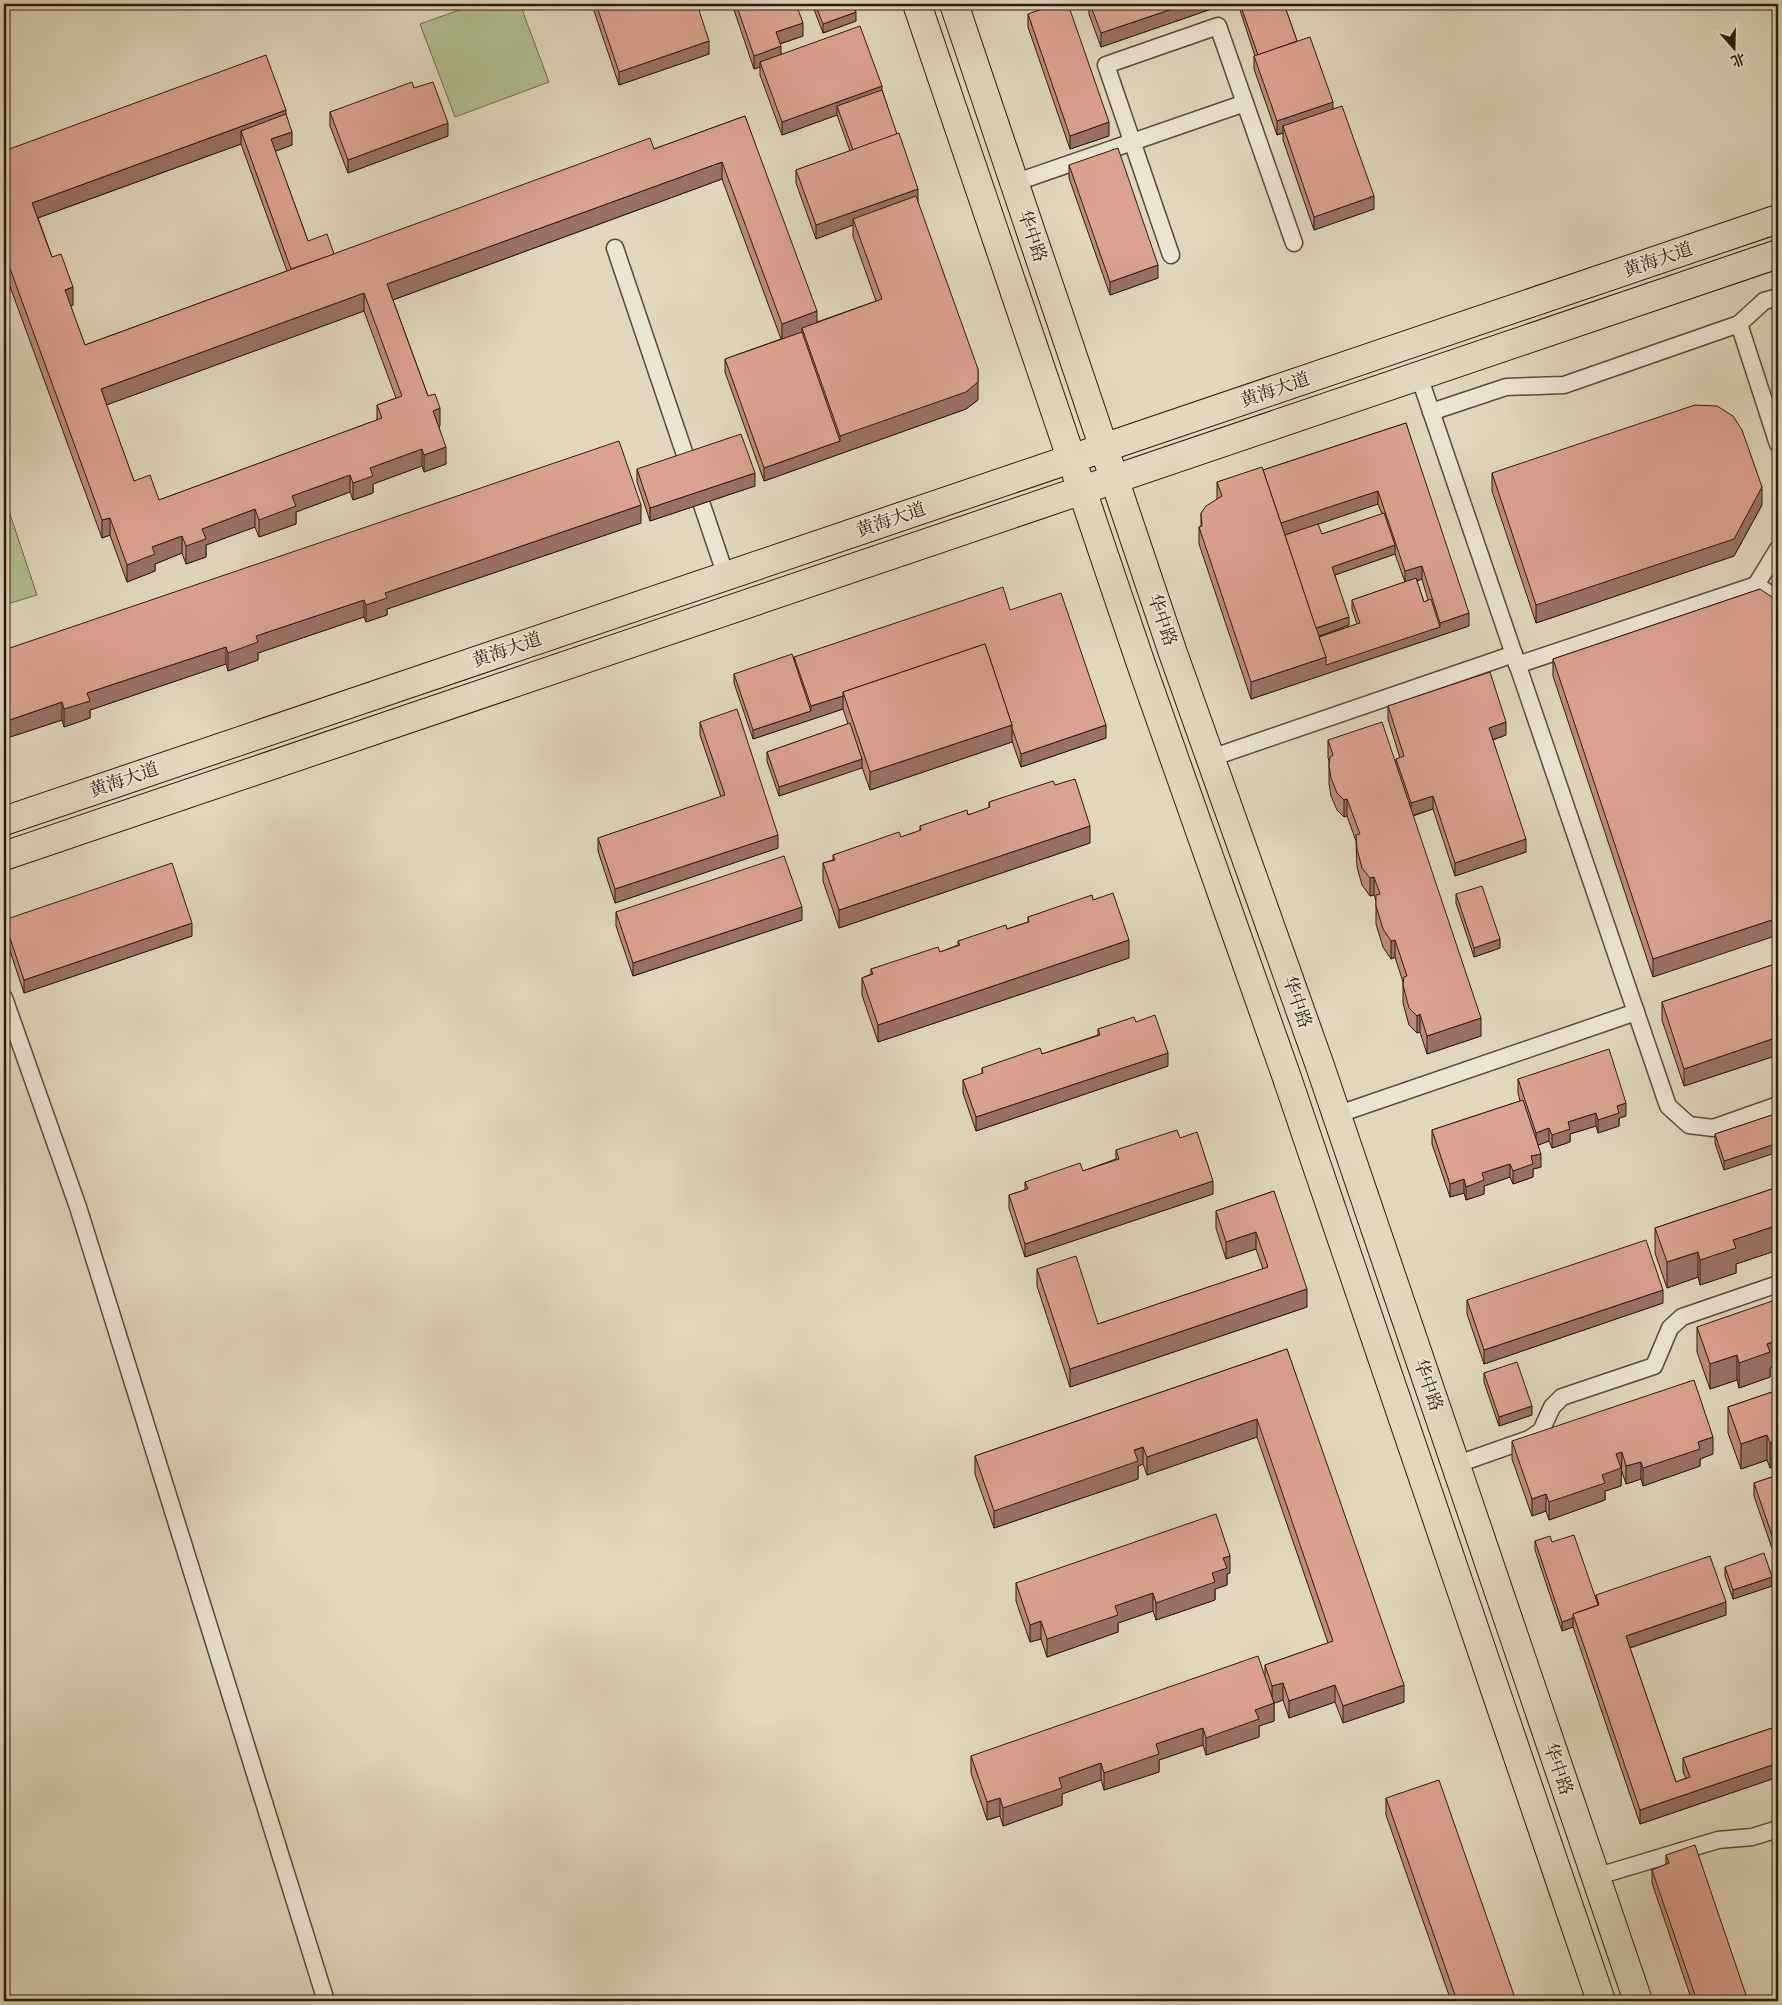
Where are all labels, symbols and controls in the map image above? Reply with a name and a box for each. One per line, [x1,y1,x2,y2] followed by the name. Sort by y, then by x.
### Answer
[1710,22,1760,72] north arrow
[1729,49,1748,70] text: 北
[1012,207,1052,265] street label: 华中路
[1620,237,1696,283] street label: 黄海大道
[1237,367,1313,413] street label: 黄海大道
[853,497,929,543] street label: 黄海大道
[1142,591,1182,649] street label: 华中路
[469,627,545,673] street label: 黄海大道
[86,757,162,803] street label: 黄海大道
[1277,973,1317,1031] street label: 华中路
[1408,1356,1448,1414] street label: 华中路
[1538,1740,1578,1798] street label: 华中路

